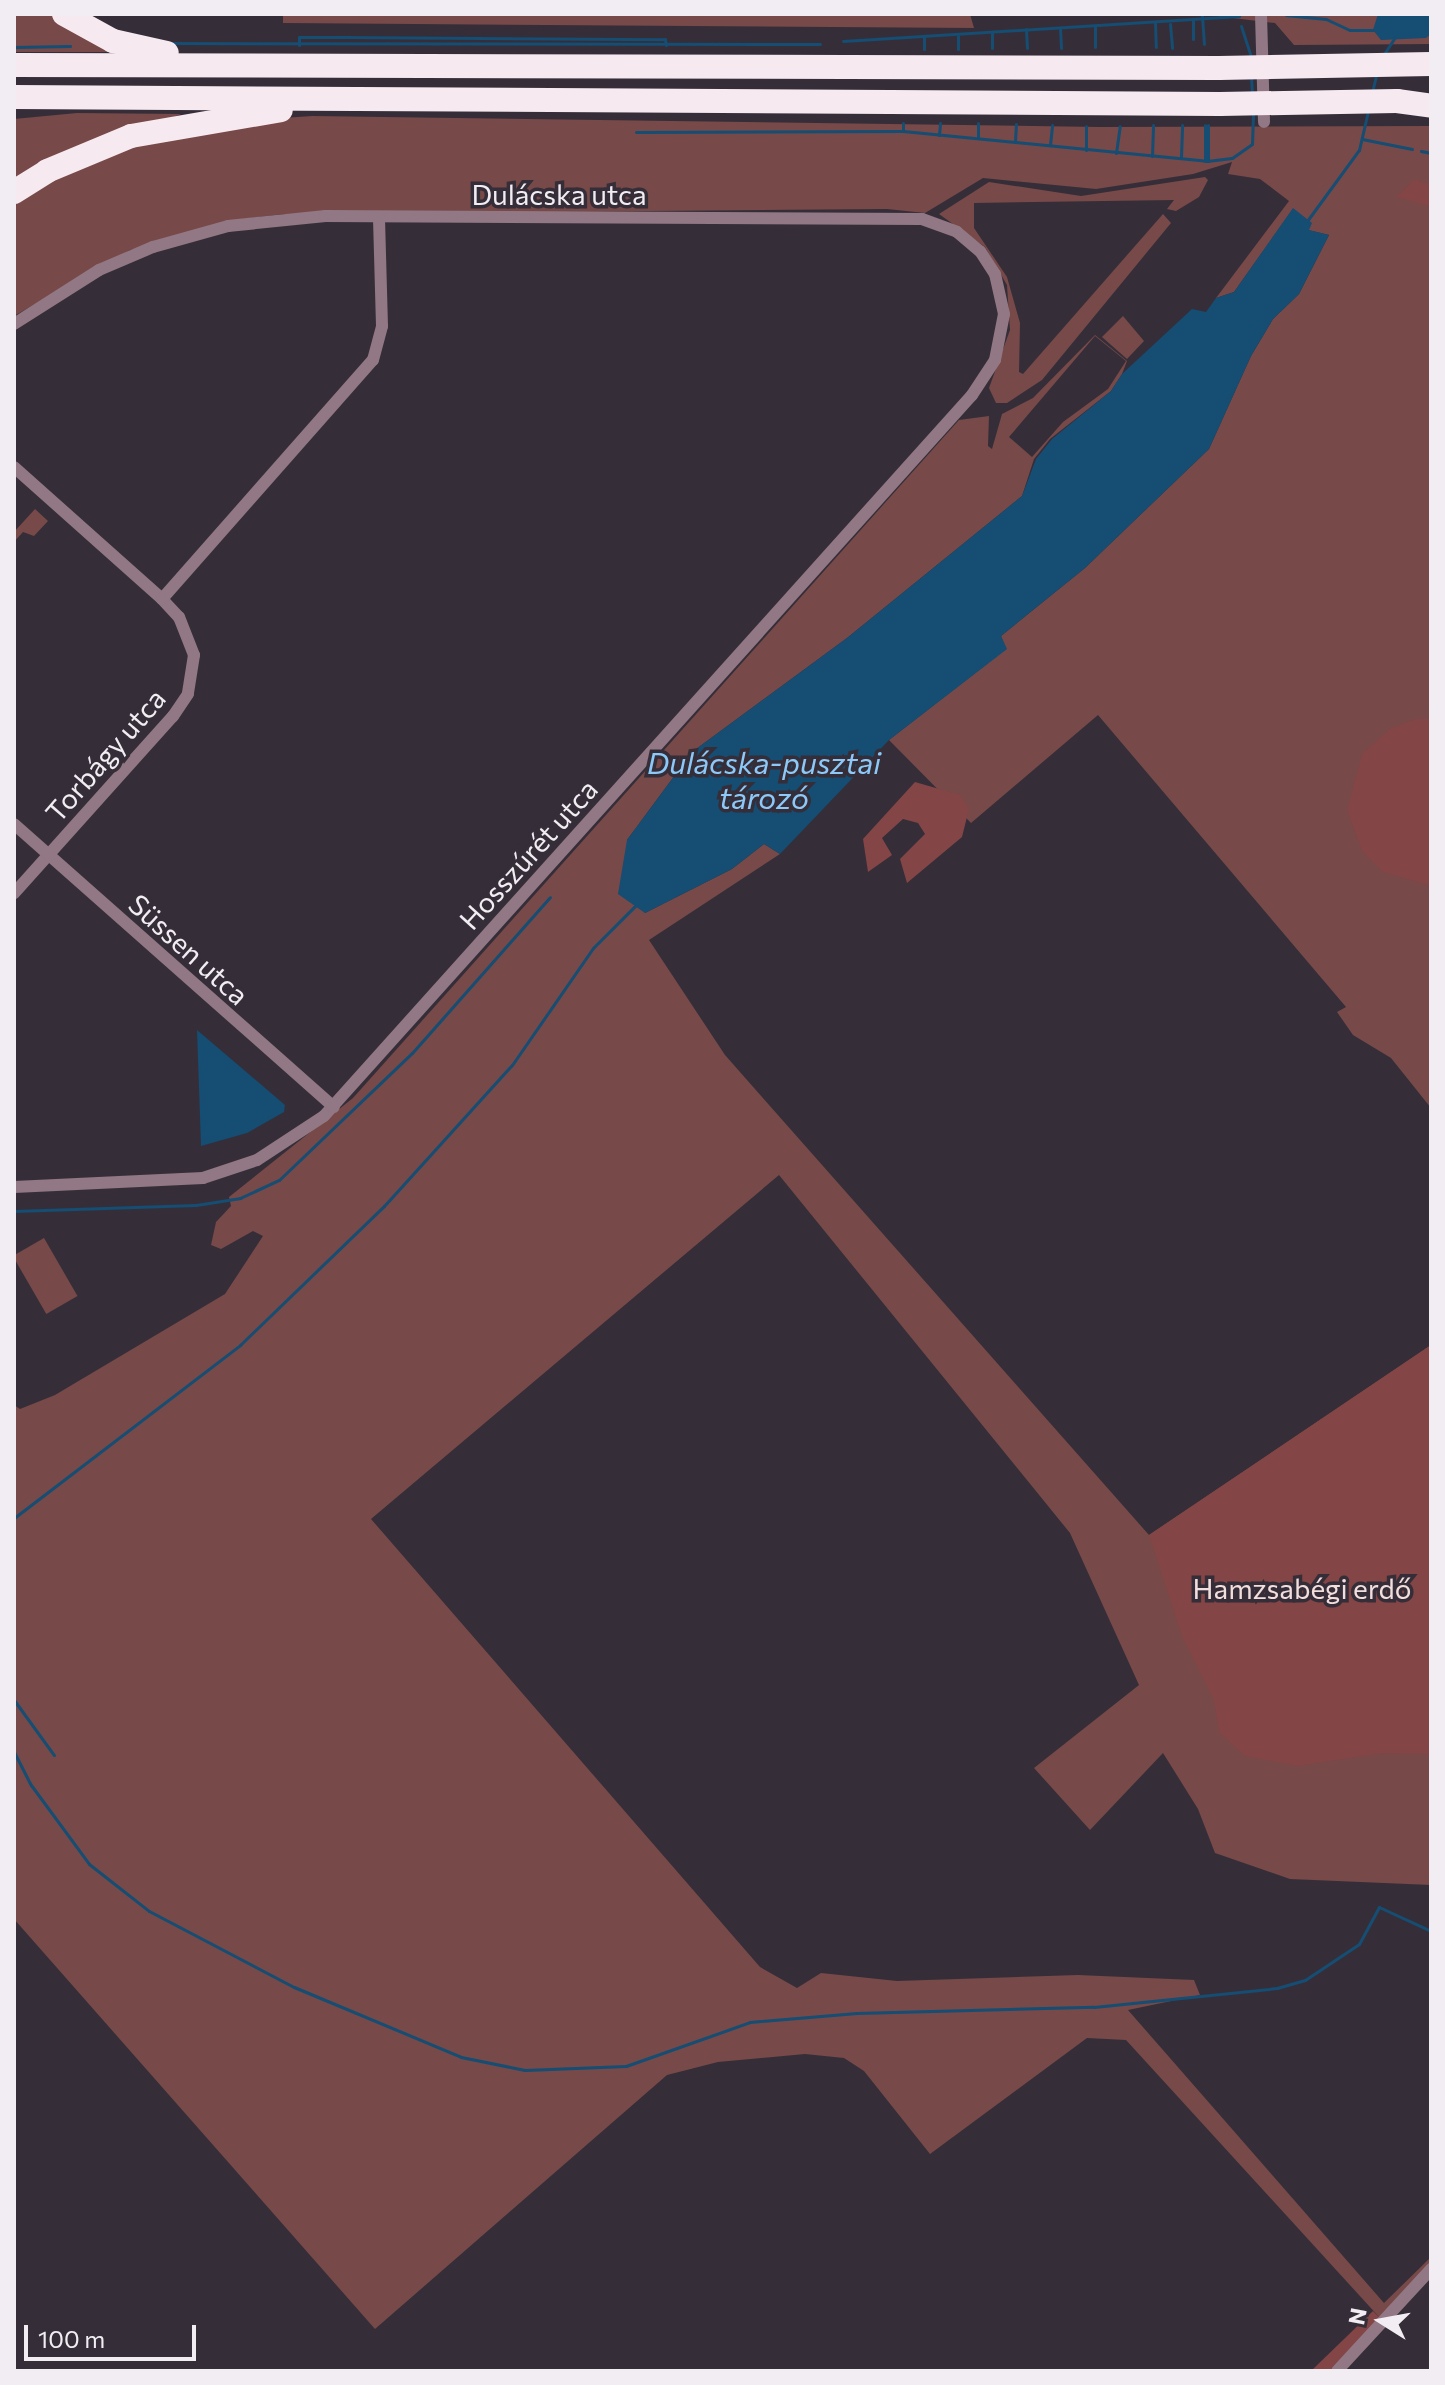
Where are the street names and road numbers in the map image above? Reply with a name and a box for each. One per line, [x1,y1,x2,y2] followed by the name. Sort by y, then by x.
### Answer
[471,177,647,211] street label: Dulácska utca
[38,682,172,828] street label: Torbágy utca
[452,772,604,936] street label: Hosszúrét utca
[122,887,256,1011] street label: Süssen utca

